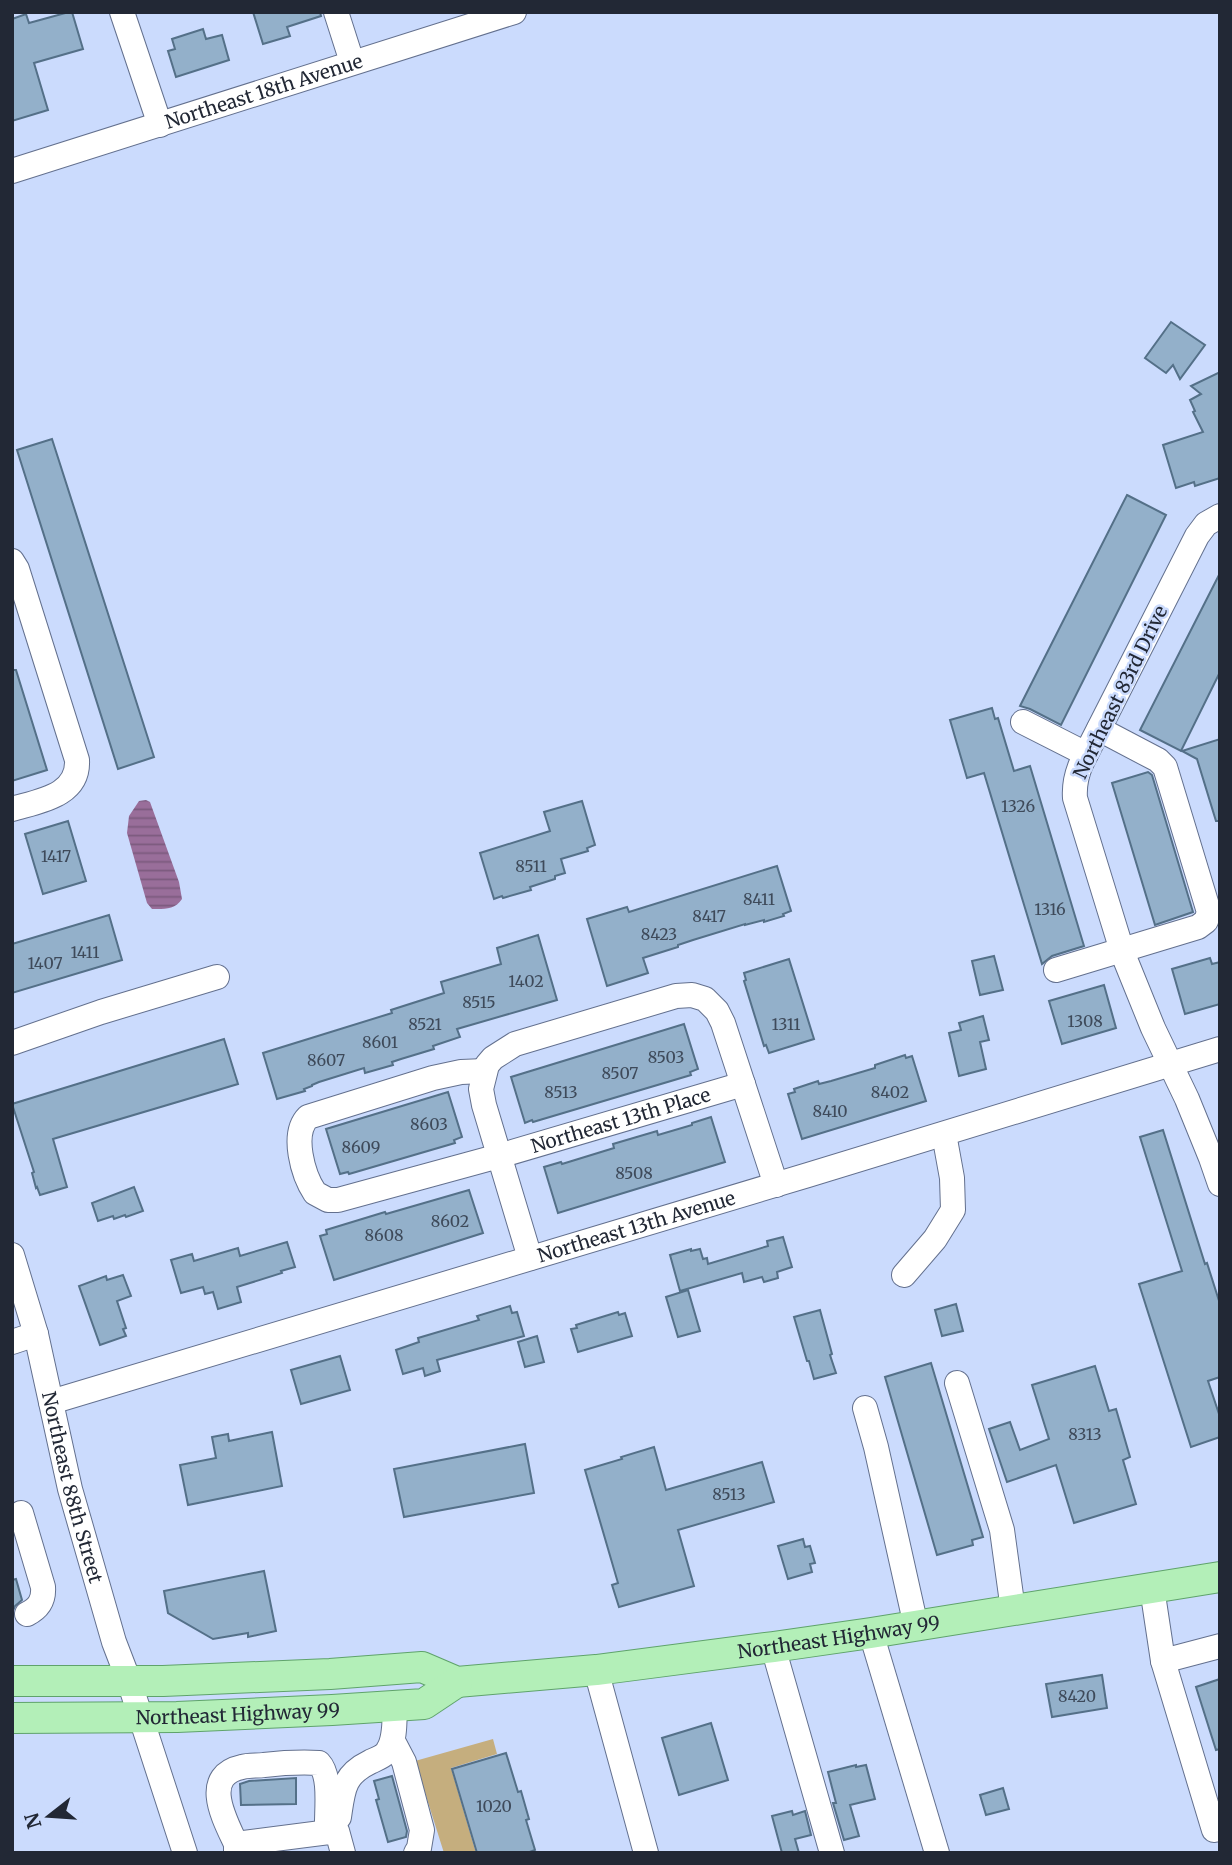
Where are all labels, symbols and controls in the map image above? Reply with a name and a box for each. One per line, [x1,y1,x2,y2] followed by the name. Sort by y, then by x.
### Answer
[162,49,366,134] street label: Northeast 18th Avenue
[1068,601,1172,783] street label: Northeast 83rd Drive
[1001,796,1035,816] house number: 1326
[41,846,71,866] house number: 1417
[515,856,547,876] house number: 8511
[743,889,775,909] house number: 8411
[1034,899,1066,919] house number: 1316
[692,906,726,926] house number: 8417
[641,924,677,944] house number: 8423
[70,942,100,962] house number: 1411
[27,953,63,973] house number: 1407
[508,971,544,991] house number: 1402
[462,992,496,1012] house number: 8515
[1067,1011,1103,1031] house number: 1308
[408,1014,442,1034] house number: 8521
[771,1014,801,1034] house number: 1311
[362,1032,398,1052] house number: 8601
[648,1047,684,1067] house number: 8503
[307,1050,345,1070] house number: 8607
[602,1063,639,1083] house number: 8507
[528,1082,713,1158] street label: Northeast 13th Place
[544,1082,578,1102] house number: 8513
[871,1082,909,1102] house number: 8402
[813,1101,848,1121] house number: 8410
[410,1114,448,1134] house number: 8603
[341,1137,381,1157] house number: 8609
[615,1163,653,1183] house number: 8508
[534,1186,738,1267] street label: Northeast 13th Avenue
[431,1211,469,1231] house number: 8602
[365,1225,403,1245] house number: 8608
[37,1389,109,1586] street label: Northeast 88th Street
[1068,1424,1102,1444] house number: 8313
[712,1484,746,1504] house number: 8513
[736,1610,942,1664] street label: Northeast Highway 99
[1058,1686,1096,1706] house number: 8420
[136,1698,341,1729] street label: Northeast Highway 99
[14,1781,84,1851] north arrow
[476,1796,512,1816] house number: 1020
[19,1810,46,1832] text: N

